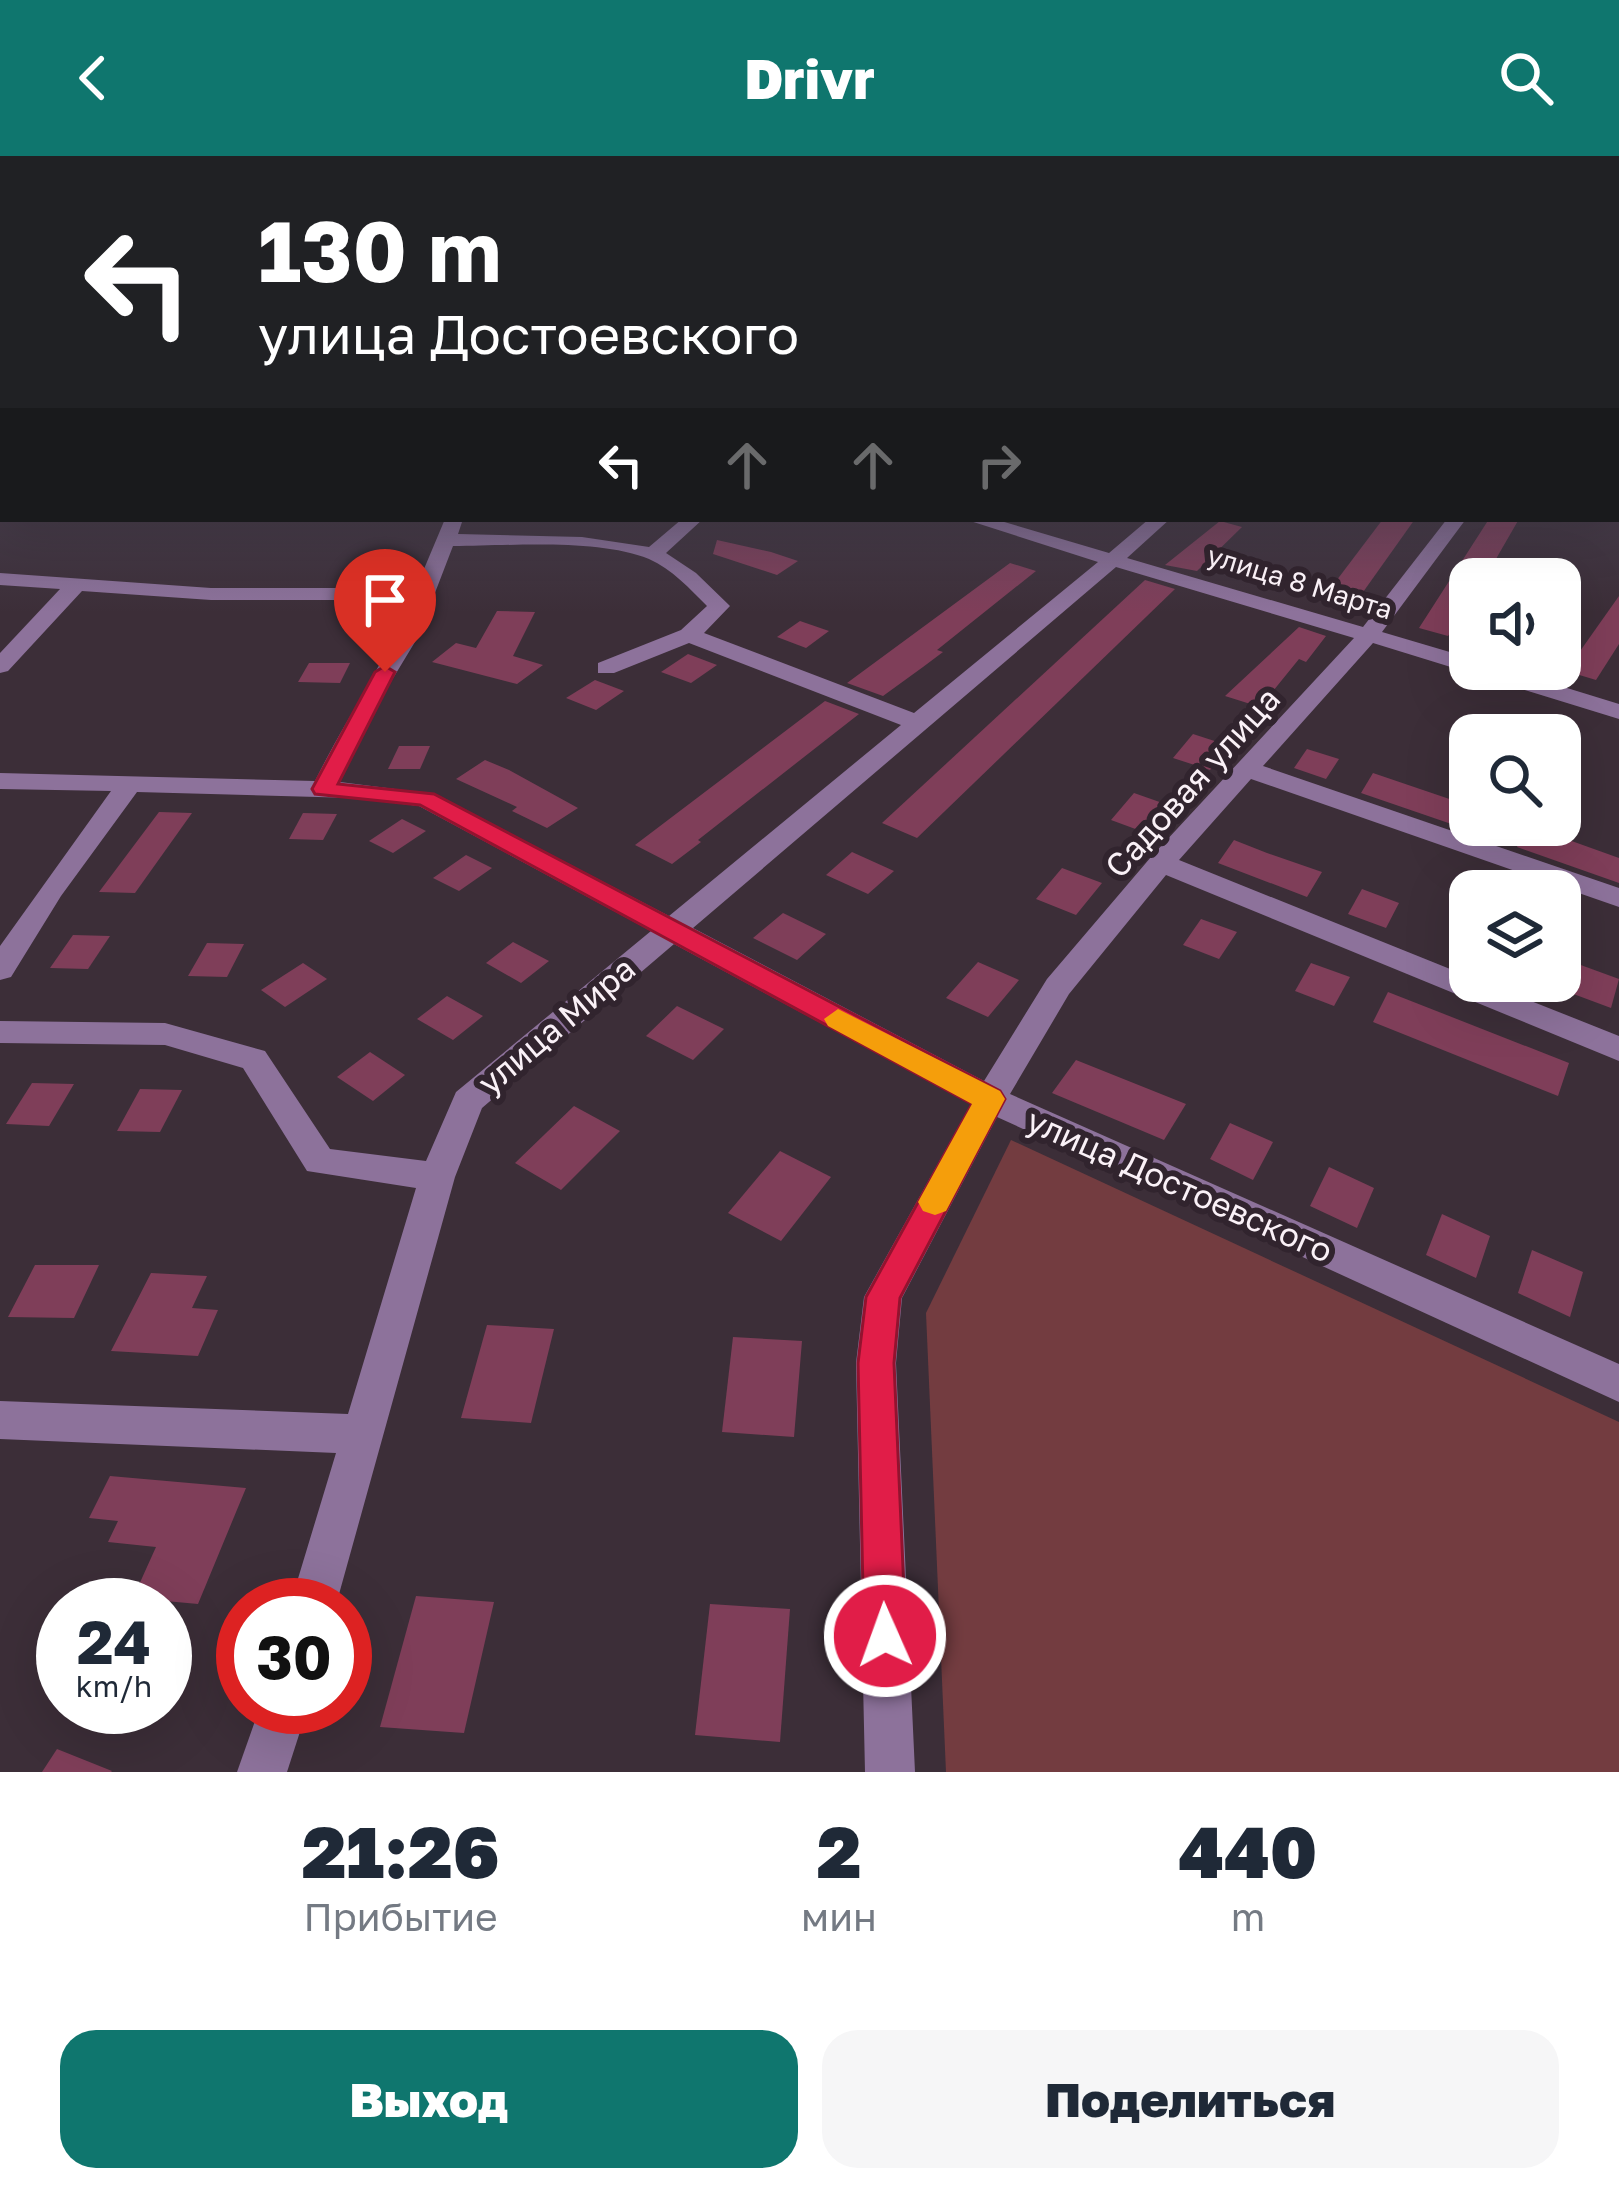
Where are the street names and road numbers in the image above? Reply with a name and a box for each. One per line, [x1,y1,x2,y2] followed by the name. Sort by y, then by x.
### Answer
[1204,539,1396,625] street label: улица 8 Марта
[1097,679,1287,885] street label: Садовая улица
[470,948,642,1102] street label: улица Мира
[1021,1100,1339,1270] street label: улица Достоевского

